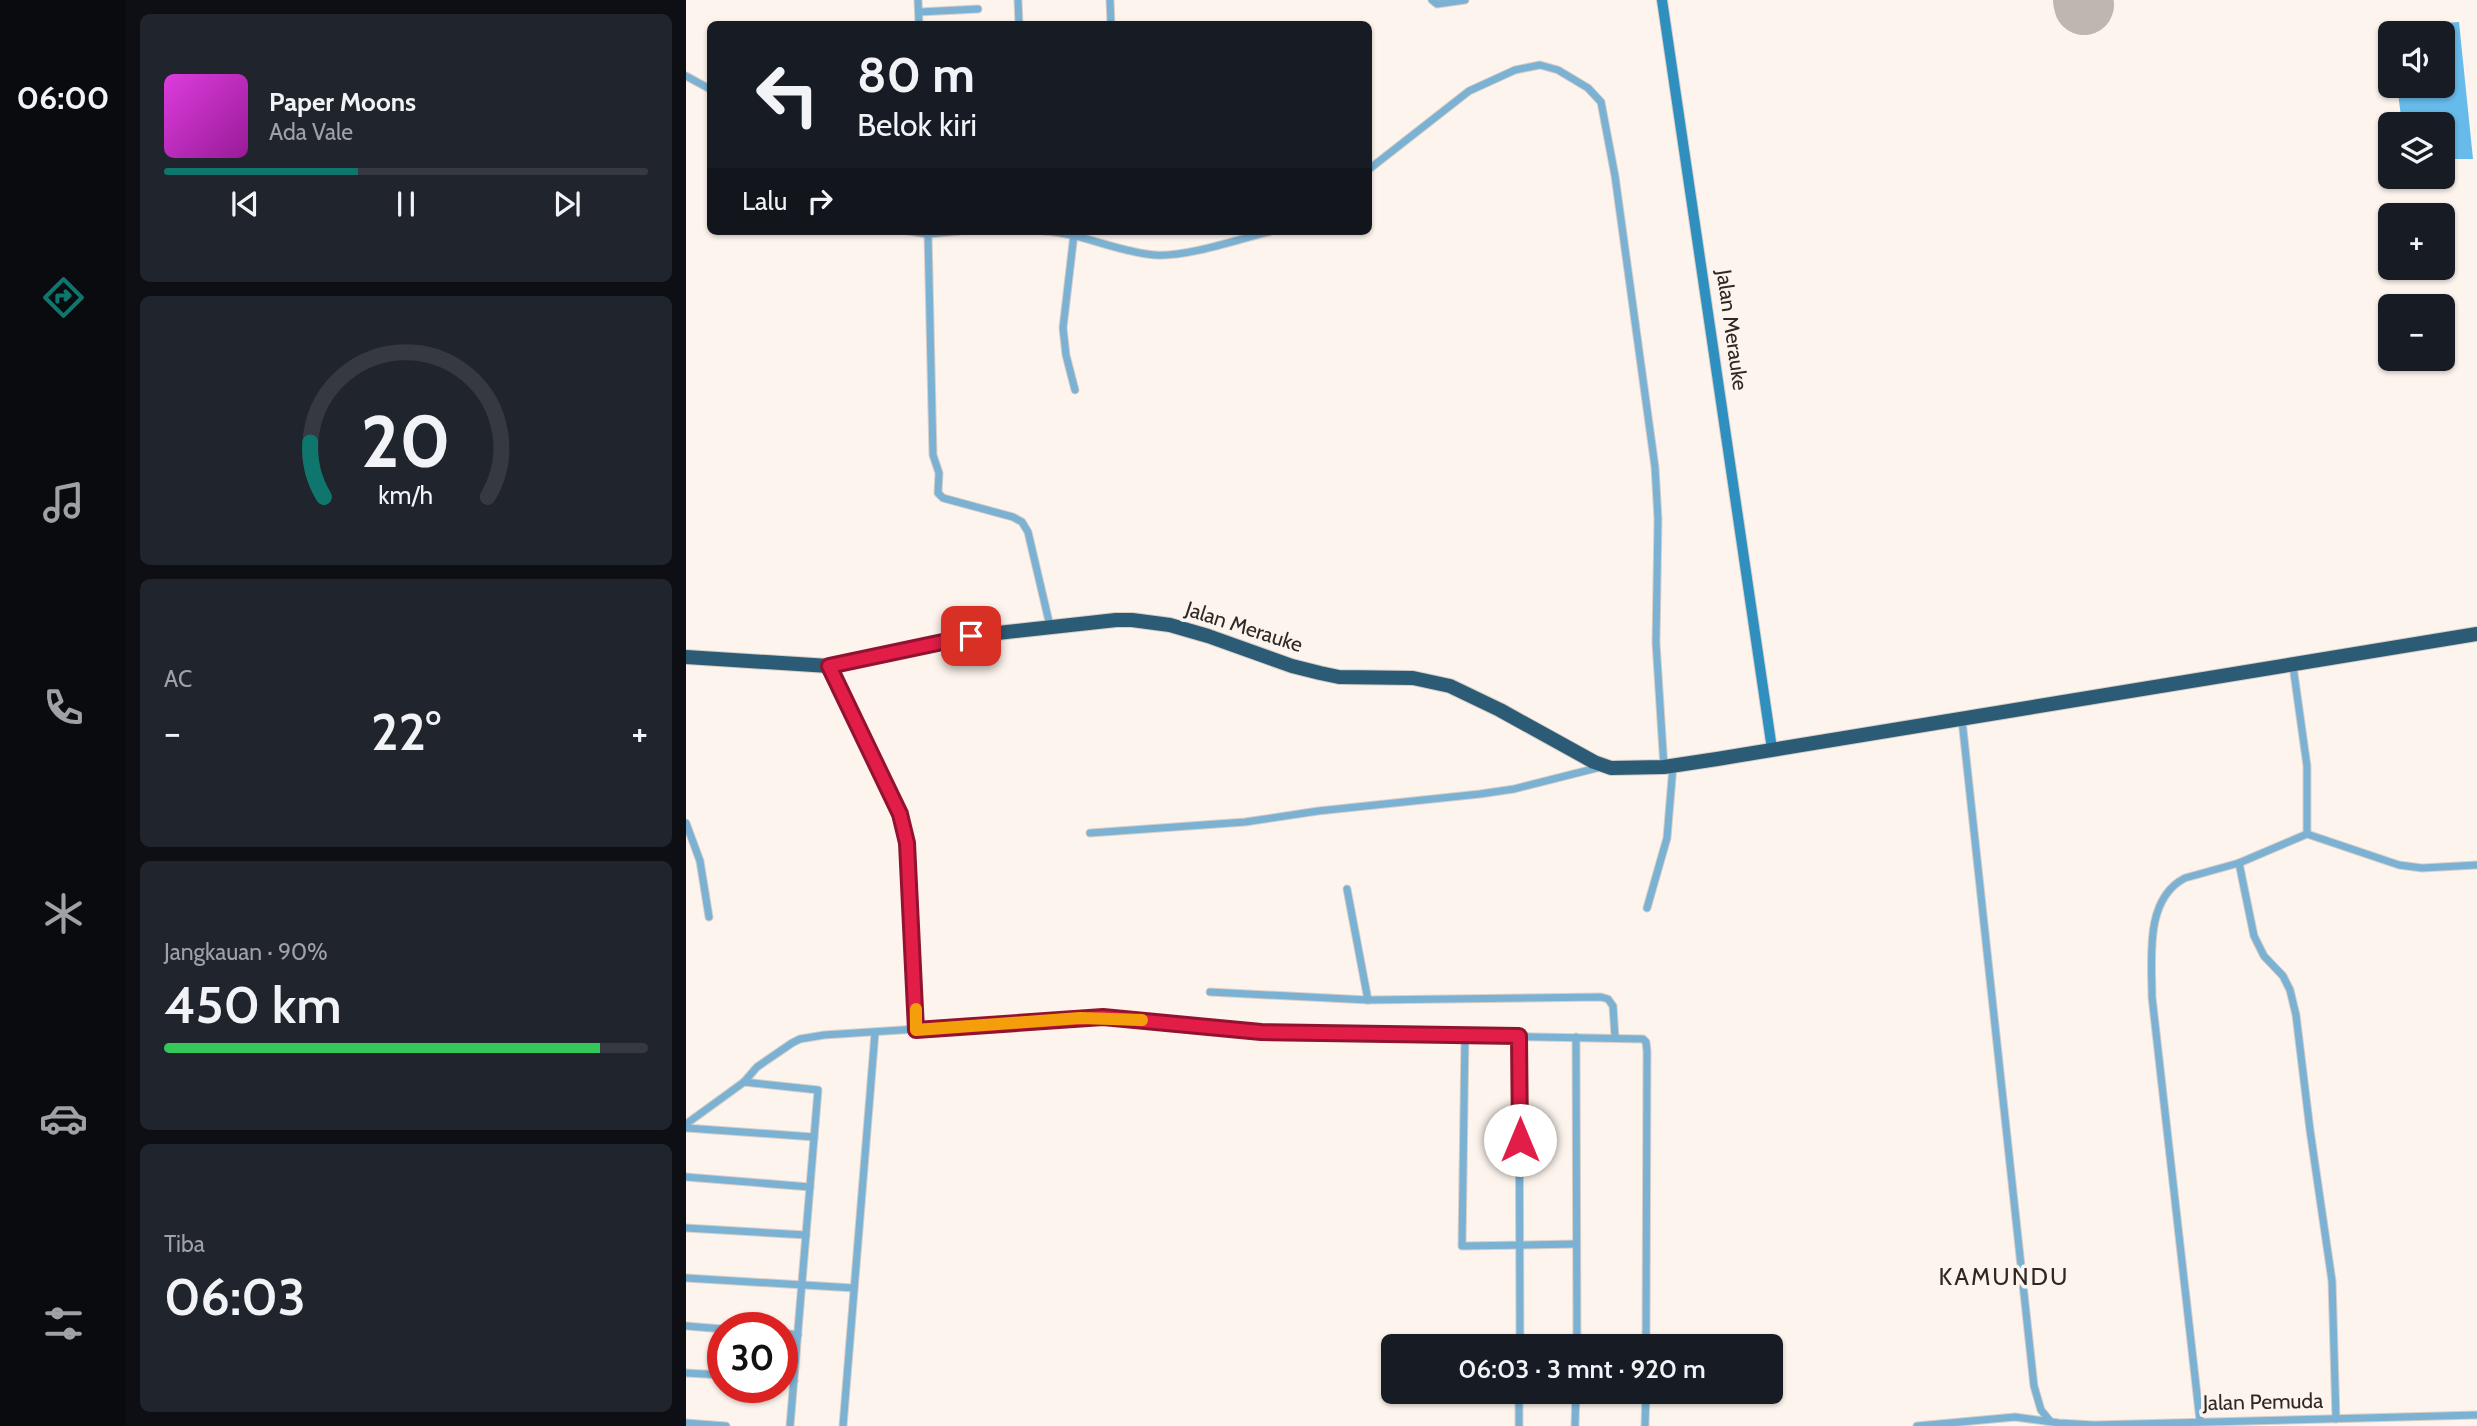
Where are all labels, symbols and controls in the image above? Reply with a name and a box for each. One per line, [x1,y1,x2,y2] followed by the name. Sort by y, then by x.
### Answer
[2378,21,2455,371] map controls
[2378,21,2455,98] button: sound
[857,45,975,104] text: 80 m
[742,49,833,140] icon: left
[17,78,109,117] text: 06:00
[269,86,416,118] text: Paper Moons
[857,105,977,144] text: Belok kiri
[2378,112,2455,189] button: layers
[269,118,353,146] text: Ada Vale
[801,182,839,220] icon: right
[226,185,264,223] icon: previous
[387,185,425,223] icon: pause
[548,185,586,223] icon: next
[742,185,787,217] text: Lalu
[2378,203,2455,280] button: +
[1712,267,1753,392] street label: Jalan Merauke
[39,273,88,322] icon: directions
[2378,294,2455,371] button: −
[361,397,451,485] text: 20
[39,478,88,527] icon: music
[379,479,433,509] text: km/h
[1182,596,1306,657] street label: Jalan Merauke
[941,606,1001,666] pin
[952,617,990,655] icon: arrive
[164,665,192,693] text: AC
[39,683,88,732] icon: phone
[371,700,441,763] text: 22°
[164,709,181,756] text: −
[631,709,648,756] text: +
[39,889,88,938] icon: climate
[164,938,328,966] text: Jangkauan · 90%
[164,973,342,1036] text: 450 km
[39,1094,88,1143] icon: car
[1483,1103,1557,1177] position arrow
[164,1230,205,1258] text: Tiba
[1939,1262,2069,1291] district label: KAMUNDU
[164,1265,306,1328] text: 06:03
[39,1299,88,1348] icon: filters
[707,1312,798,1403] speed limit sign: 30
[1458,1353,1706,1385] text: 06:03 · 3 mnt · 920 m
[2202,1388,2323,1415] street label: Jalan Pemuda

